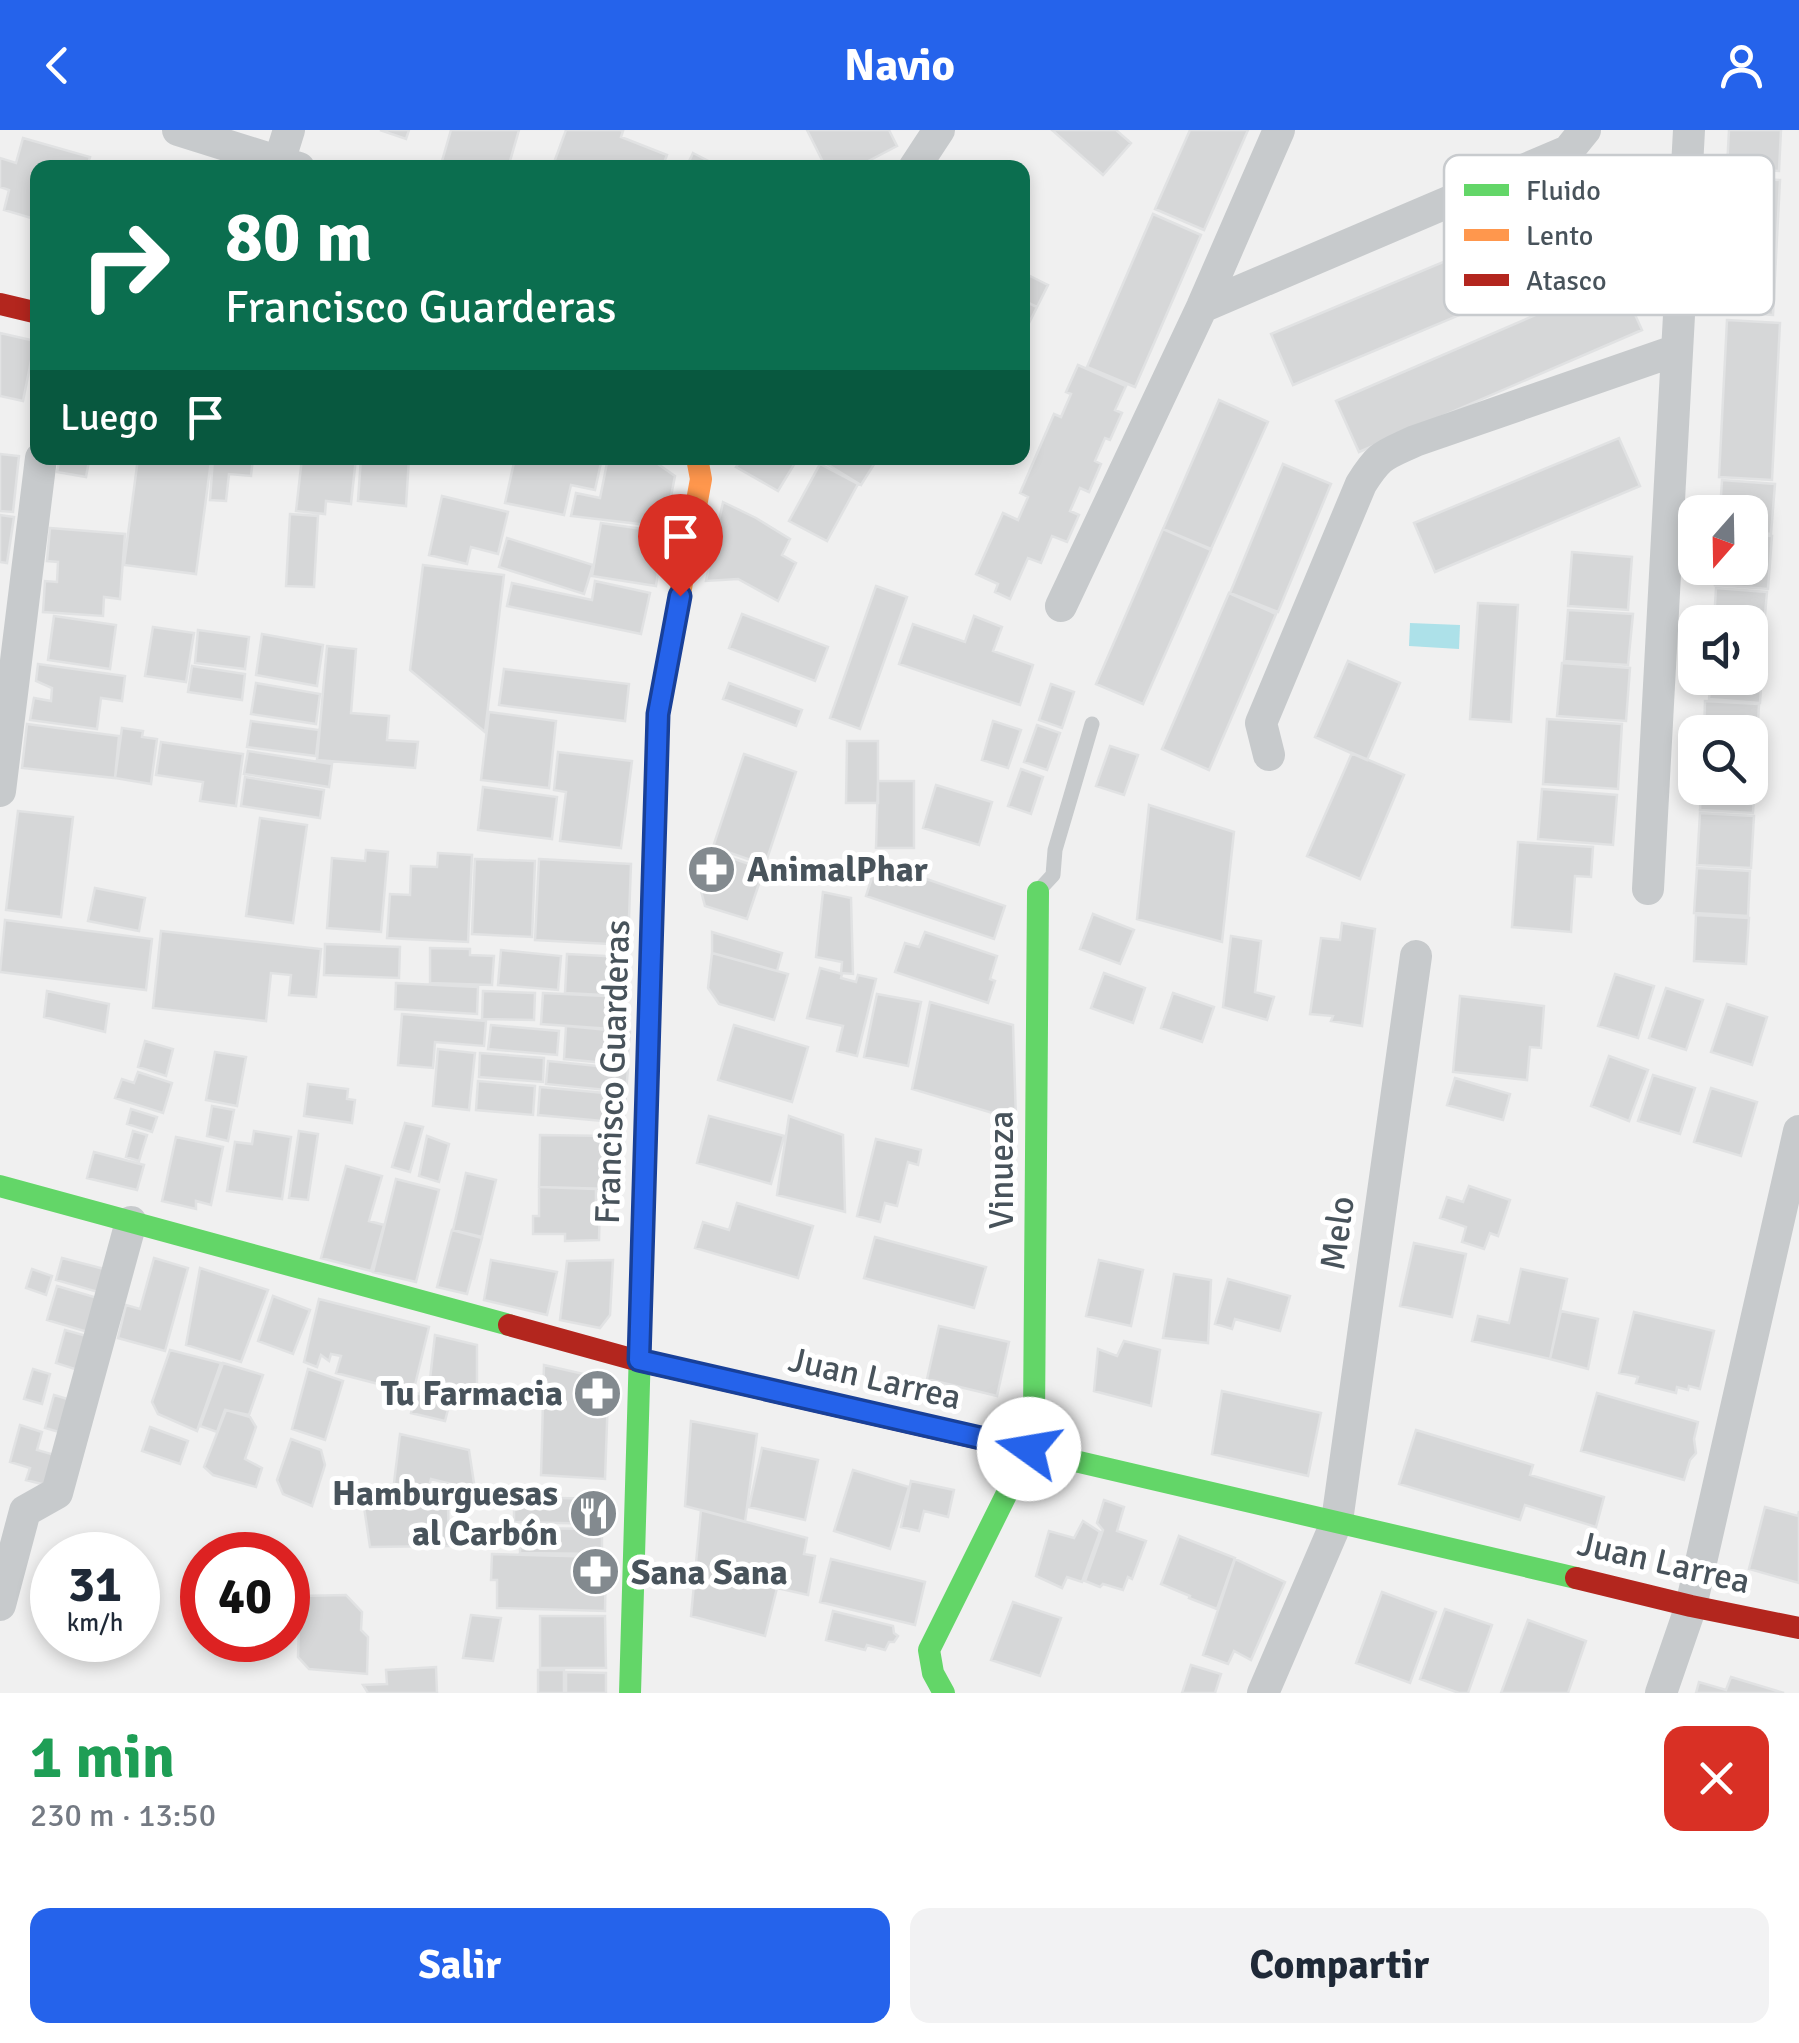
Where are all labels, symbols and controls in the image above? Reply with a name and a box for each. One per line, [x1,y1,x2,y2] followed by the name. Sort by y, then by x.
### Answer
[30,38,85,93] icon: back
[844,38,955,93] text: Navio
[1714,38,1769,93] icon: person
[1444,155,1774,315] legend
[1526,174,1601,208] text: Fluido
[225,194,373,280] text: 80 m
[60,200,190,330] icon: right
[1526,219,1593,253] text: Lento
[1526,264,1606,298] text: Atasco
[225,280,616,335] text: Francisco Guarderas
[178,390,233,445] icon: arrive
[60,394,158,441] text: Luego
[638,494,723,597] pin
[1678,495,1768,585] north arrow
[1678,495,1768,805] map controls
[653,509,708,564] icon: arrive
[1678,605,1768,695] button: sound
[1678,715,1768,805] button: search
[686,843,738,895] pharmacy icon: AnimalPhar
[747,848,928,891] place label: AnimalPhar
[586,919,639,1225] street label: Francisco Guarderas
[980,1111,1023,1229] street label: Vinueza
[1311,1193,1364,1273] street label: Melo
[785,1338,965,1419] street label: Juan Larrea
[572,1367,624,1419] pharmacy icon: Tu Farmacia
[381,1372,563,1415] place label: Tu Farmacia
[977,1397,1081,1501] position arrow
[332,1472,558,1555] place label: Hamburguesas al Carbón
[567,1487,619,1539] restaurant icon: Hamburguesas al Carbón
[1574,1522,1754,1603] street label: Juan Larrea
[180,1532,310,1662] speed limit sign: 40
[570,1546,622,1598] pharmacy icon: Sana Sana
[631,1551,788,1594] place label: Sana Sana
[68,1554,122,1616] text: 31
[67,1607,123,1638] text: km/h
[30,1721,175,1795] text: 1 min
[1664,1726,1769,1831] button: close
[30,1796,216,1835] text: 230 m · 13:50
[30,1908,890,2023] button: Salir
[910,1908,1769,2023] button: Compartir

